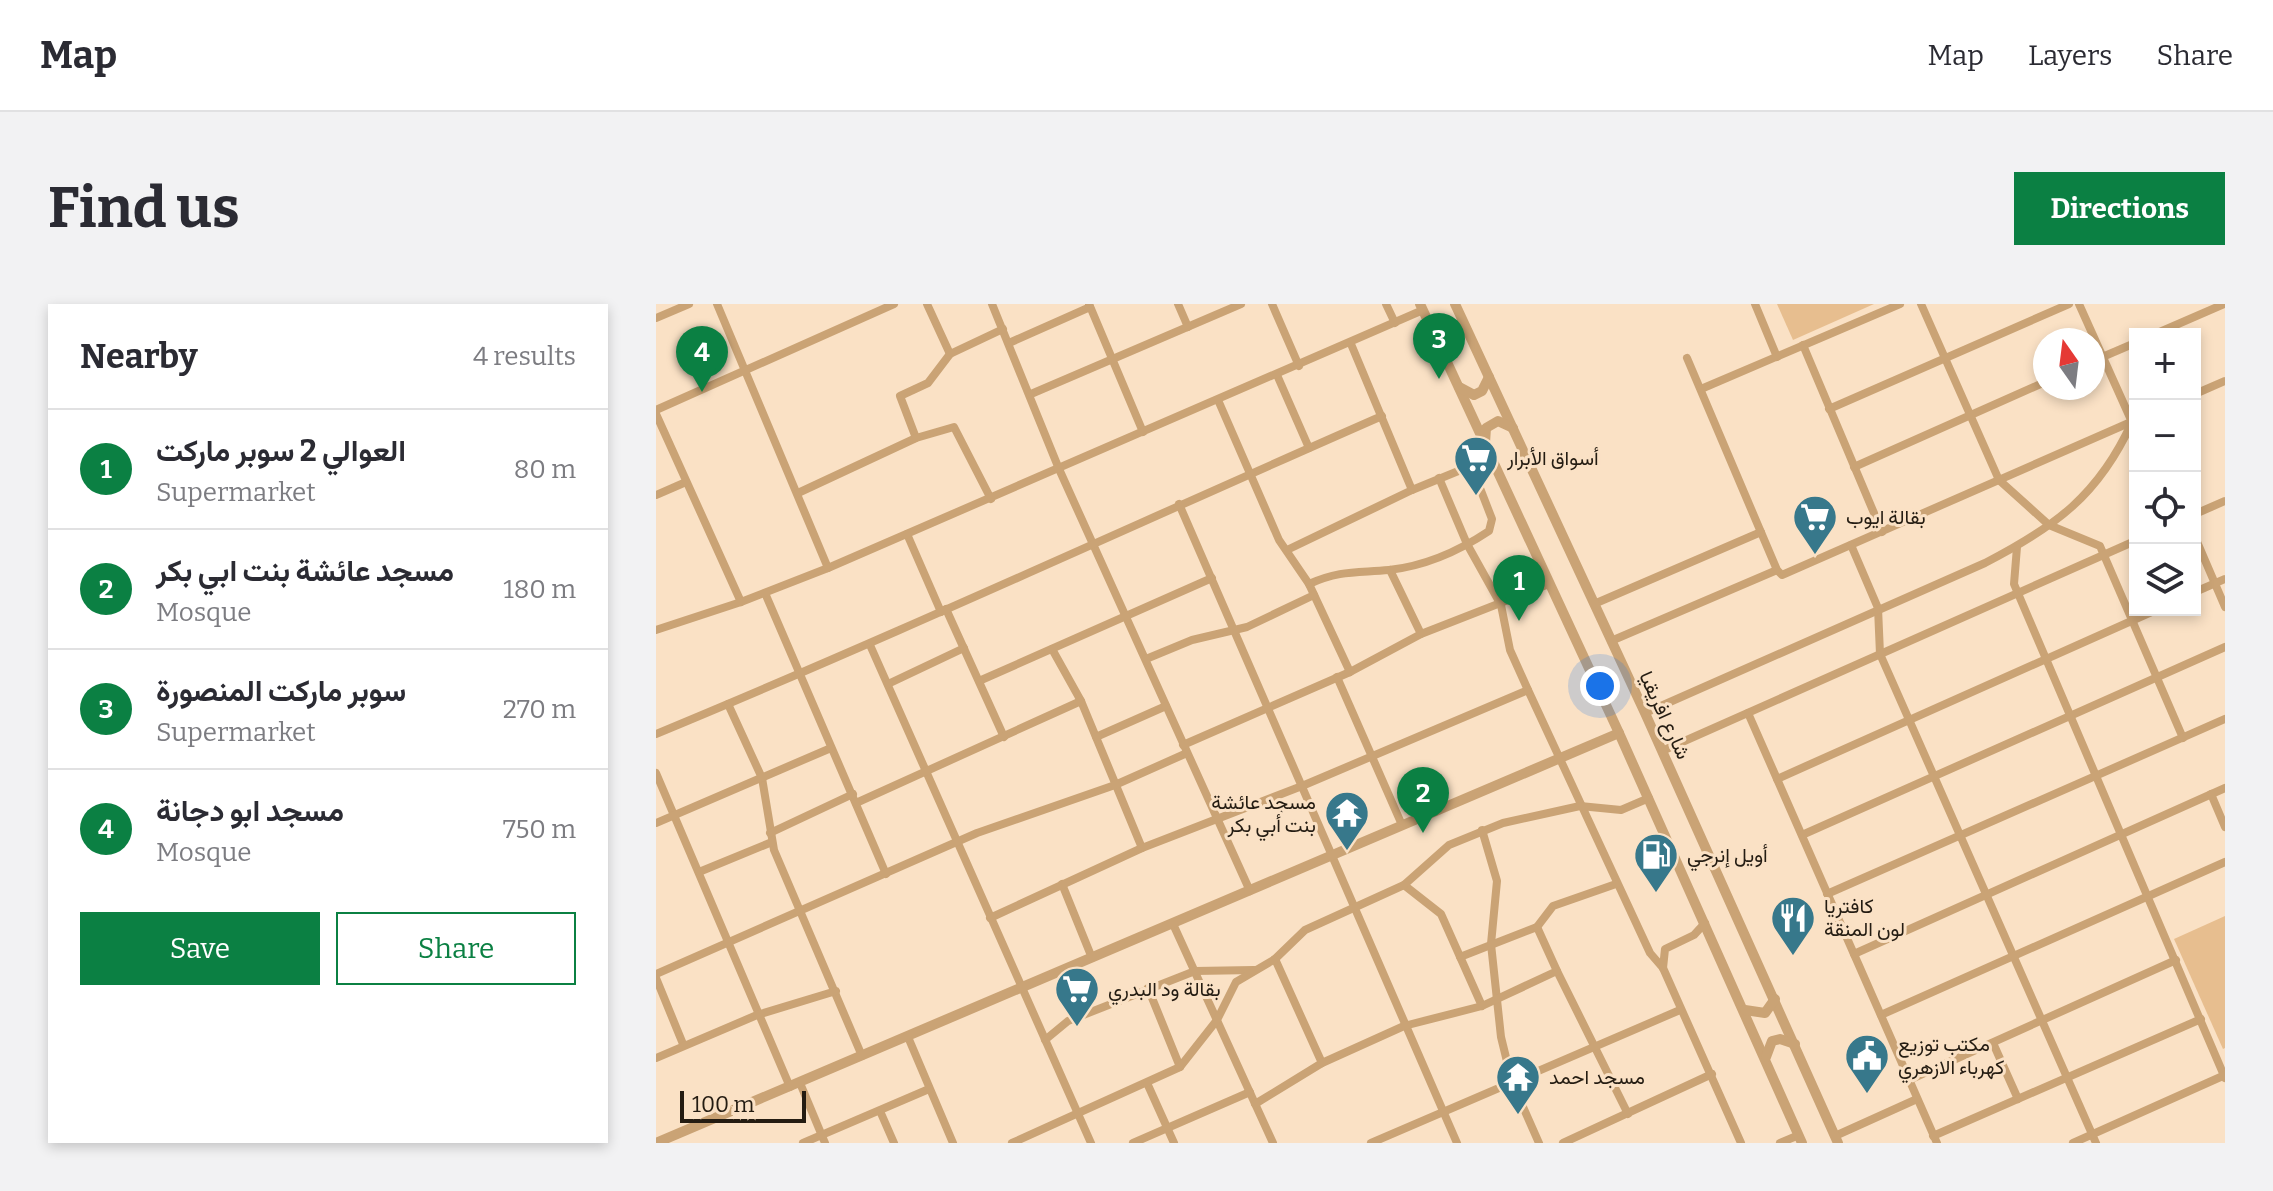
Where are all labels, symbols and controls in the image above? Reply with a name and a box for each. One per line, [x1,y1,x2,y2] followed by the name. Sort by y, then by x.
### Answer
[40,32,117,78] text: Map
[1927,39,1984,72] text: Map
[2028,39,2112,72] text: Layers
[2156,39,2233,72] text: Share
[2014,172,2225,245] button: Directions
[48,175,240,242] text: Find us
[1413,313,1465,379] pin: 3
[676,326,728,392] pin: 4
[2033,328,2105,400] north arrow
[2129,328,2201,616] map controls
[2129,328,2201,400] button: +
[80,336,198,377] text: Nearby
[473,341,576,372] text: 4 results
[2129,400,2201,472] button: −
[156,433,406,469] text: العوالي 2 سوبر ماركت
[1452,434,1500,497] supermarket icon: أسواق الأبرار
[1506,446,1599,471] place label: أسواق الأبرار
[100,454,112,485] text: 1
[514,454,576,485] text: 80 m
[2129,472,2201,544] button: locate
[156,477,316,508] text: Supermarket
[1791,493,1839,556] supermarket icon: بقالة ايوب
[1846,505,1926,530] place label: بقالة ايوب
[2129,544,2201,616] button: layers
[156,553,454,589] text: مسجد عائشة بنت ابي بكر
[1493,555,1545,621] pin: 1
[99,574,113,605] text: 2
[503,574,576,605] text: 180 m
[156,597,251,628] text: Mosque
[1580,666,1620,706] your location
[1632,667,1696,764] street label: شارع افريقيا
[156,673,406,709] text: سوبر ماركت المنصورة
[99,694,113,725] text: 3
[503,694,576,725] text: 270 m
[156,717,316,748] text: Supermarket
[1397,767,1449,833] pin: 2
[1323,789,1371,852] temple icon: مسجد عائشة بنت أبي بكر
[1211,790,1316,842] place label: مسجد عائشة بنت أبي بكر
[156,793,344,829] text: مسجد ابو دجانة
[98,814,114,845] text: 4
[503,814,576,845] text: 750 m
[1632,831,1680,894] fuel station icon: أويل إنرجي
[156,837,251,868] text: Mosque
[1687,843,1768,872] place label: أويل إنرجي
[1769,894,1817,957] restaurant icon: كافتريا لون المنقة
[1824,894,1905,942] place label: كافتريا لون المنقة
[80,912,320,985] button: Save
[336,912,576,985] button: Share
[1053,965,1101,1028] supermarket icon: بقالة ود البدري
[1108,977,1221,1006] place label: بقالة ود البدري
[1843,1032,1891,1095] public building icon: مكتب توزيع كهرباء الازهري
[1898,1032,2004,1084] place label: مكتب توزيع كهرباء الازهري
[1494,1053,1542,1116] temple icon: مسجد احمد
[1549,1065,1645,1089] place label: مسجد احمد
[680,1087,806,1123] scale bar
[692,1091,755,1118] text: 100 m

